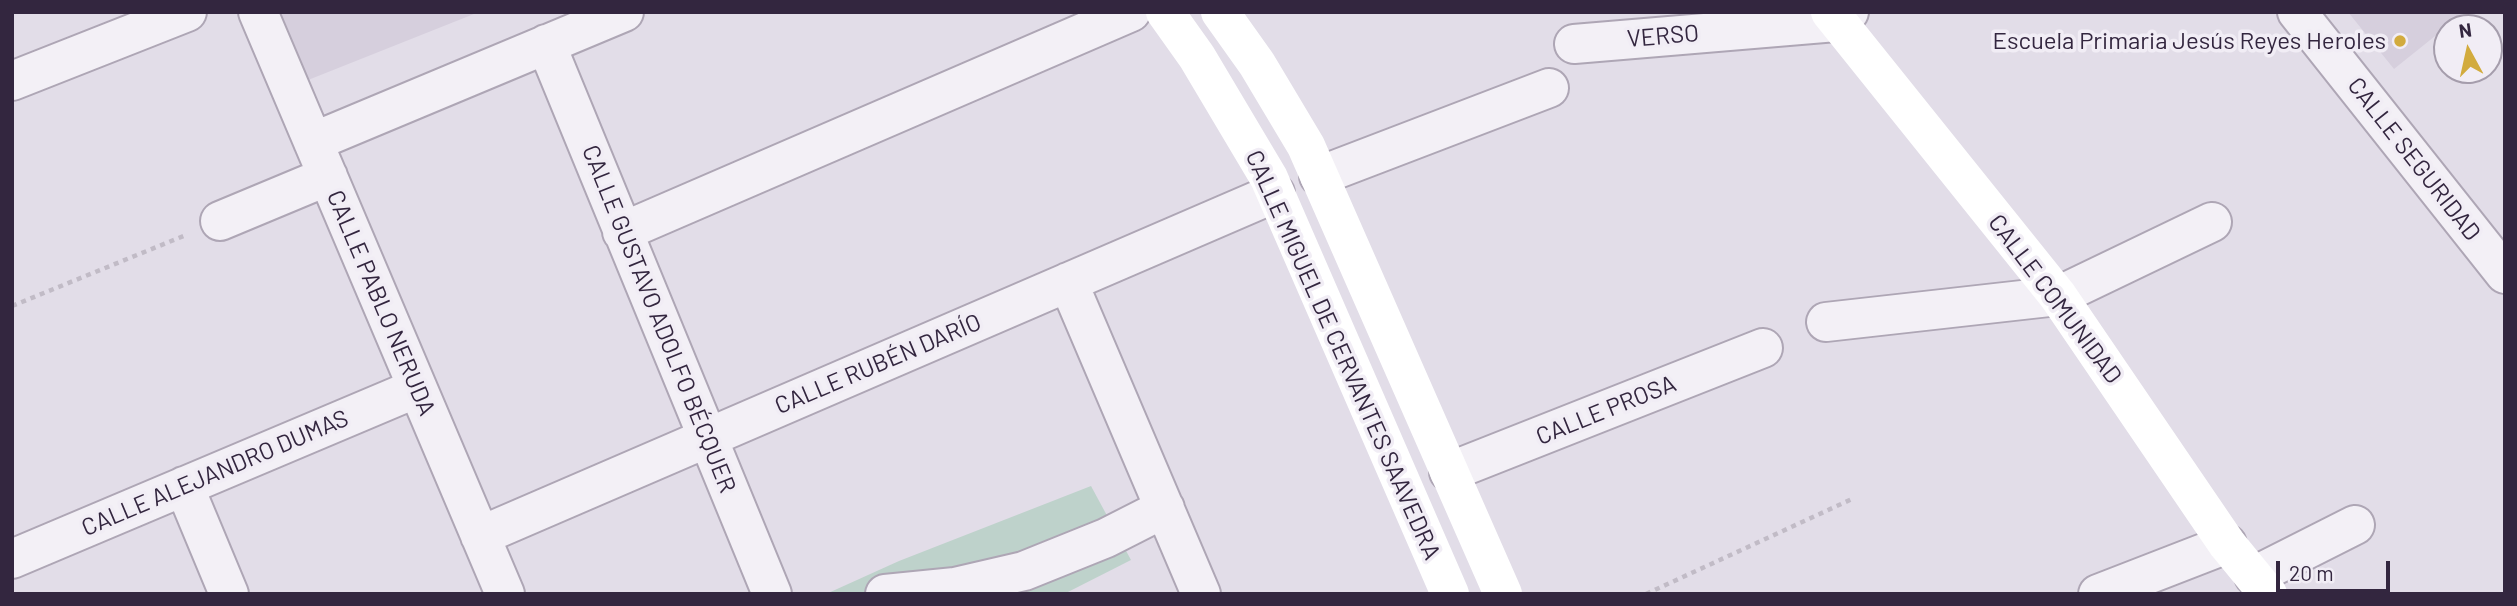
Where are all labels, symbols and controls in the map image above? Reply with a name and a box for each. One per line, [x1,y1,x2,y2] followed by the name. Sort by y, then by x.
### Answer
[2433,14,2503,84] north arrow
[2457,17,2473,42] text: N
[1626,19,1700,53] street label: VERSO
[1992,27,2386,55] place label: Escuela Primaria Jesús Reyes Heroles
[2392,33,2408,49] marker: Escuela Primaria Jesús Reyes Heroles
[2341,72,2487,246] street label: CALLE SEGURIDAD
[576,141,742,497] street label: CALLE GUSTAVO ADOLFO BÉCQUER
[1239,146,1447,564] street label: CALLE MIGUEL DE CERVANTES SAAVEDRA
[321,186,441,420] street label: CALLE PABLO NERUDA
[1982,209,2128,389] street label: CALLE COMUNIDAD
[771,308,985,420] street label: CALLE RUBÉN DARÍO
[1532,369,1680,451] street label: CALLE PROSA
[77,404,353,542] street label: CALLE ALEJANDRO DUMAS
[2279,546,2393,590] scale bar
[2289,560,2334,585] text: 20 m

